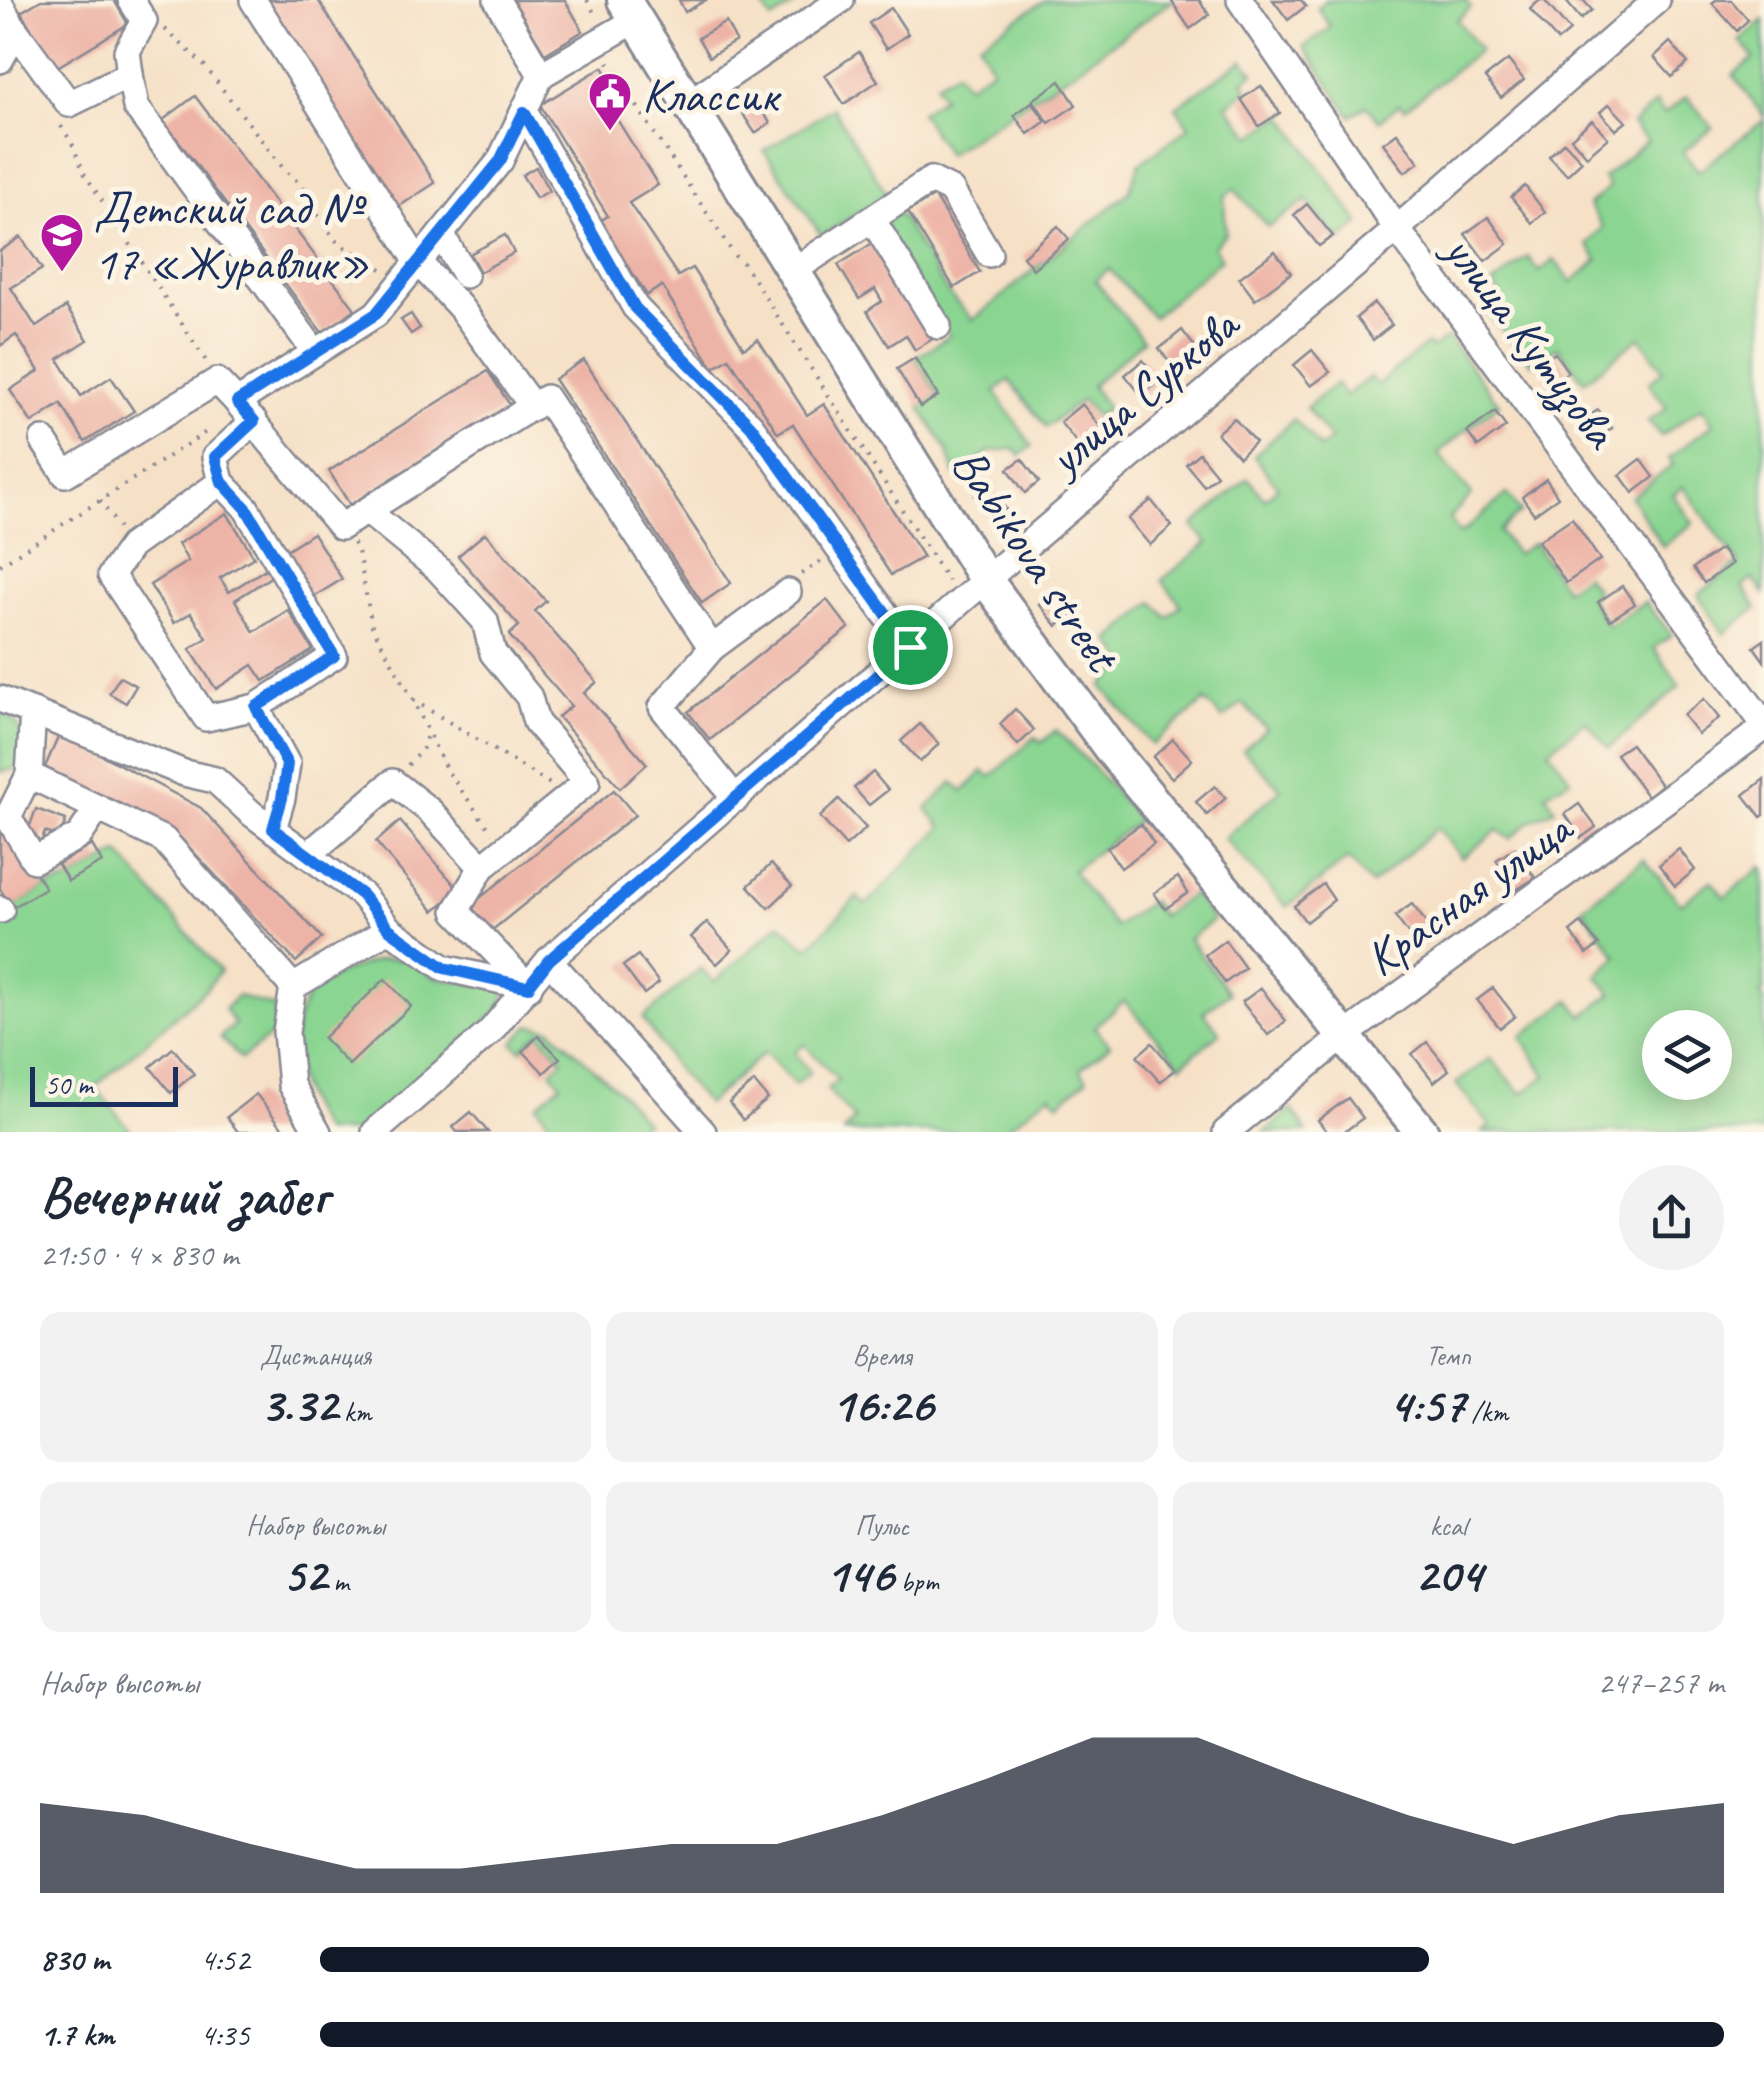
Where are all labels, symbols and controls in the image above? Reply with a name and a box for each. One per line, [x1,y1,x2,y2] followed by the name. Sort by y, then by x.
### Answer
[642,65,782,125] place label: Классик
[587,71,633,132] public building icon: Классик
[94,178,370,293] place label: Детский сад № 17 «Журавлик»
[39,212,85,273] school or university icon: Детский сад № 17 «Журавлик»
[1430,220,1632,461] street label: улица Кутузова
[1034,293,1253,490] street label: улица Суркова
[939,436,1134,685] street label: Babikova street
[868,605,953,690] pin
[883,620,938,675] icon: arrive
[1353,797,1586,989] street label: Красная улица
[1642,1010,1732,1100] map controls
[1642,1010,1732,1100] button: layers
[30,1062,178,1106] scale bar
[45,1067,93,1102] text: 50 m
[40,1161,328,1231] text: Вечерний забег
[1619,1165,1724,1270] button: share
[40,1234,238,1275] text: 21:50 · 4 × 830 m
[260,1338,372,1373] text: Дистанция
[852,1338,912,1373] text: Время
[1426,1338,1471,1373] text: Темп
[260,1373,337,1436] text: 3.32
[831,1373,933,1436] text: 16:26
[1388,1373,1465,1436] text: 4:57
[337,1394,371,1429] text: km
[1465,1394,1508,1429] text: /km
[246,1508,385,1543] text: Набор высоты
[855,1508,909,1543] text: Пульс
[1430,1508,1467,1543] text: kcal
[282,1543,327,1606] text: 52
[825,1543,894,1606] text: 146
[1415,1543,1482,1606] text: 204
[327,1564,349,1599] text: m
[894,1564,939,1599] text: bpm
[40,1662,199,1703] text: Набор высоты
[1598,1662,1724,1703] text: 247–257 m
[40,1939,109,1980] text: 830 m
[200,1939,250,1980] text: 4:52
[40,2014,114,2055] text: 1.7 km
[200,2014,250,2055] text: 4:35

